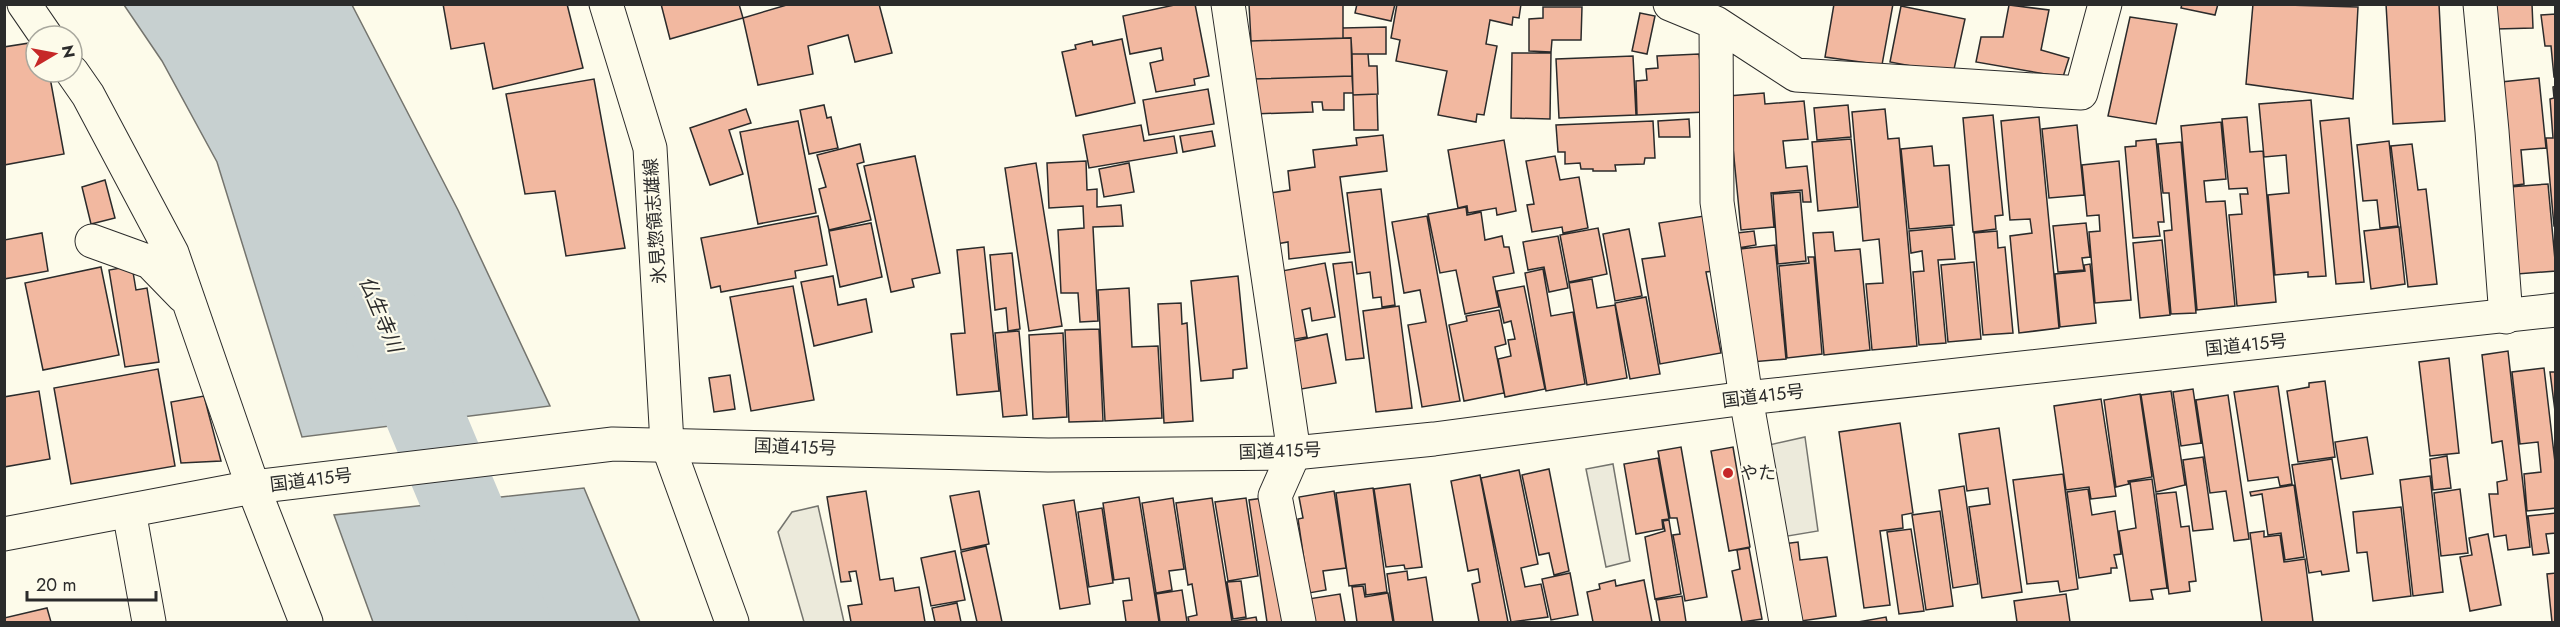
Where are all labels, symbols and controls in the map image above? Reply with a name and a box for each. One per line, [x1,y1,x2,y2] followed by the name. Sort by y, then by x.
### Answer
[24,24,84,84] north arrow
[56,43,81,60] text: N
[638,157,672,285] street label: 氷見惣領志雄線
[352,272,410,359] water label: 仏生寺川
[2203,328,2289,362] street label: 国道415号
[1720,378,1806,414] street label: 国道415号
[753,433,837,461] street label: 国道415号
[1238,437,1322,465] street label: 国道415号
[1740,460,1776,486] place label: やた
[268,462,354,498] street label: 国道415号
[1721,466,1735,480] marker: やた
[27,564,156,602] scale bar
[36,572,76,598] text: 20 m

